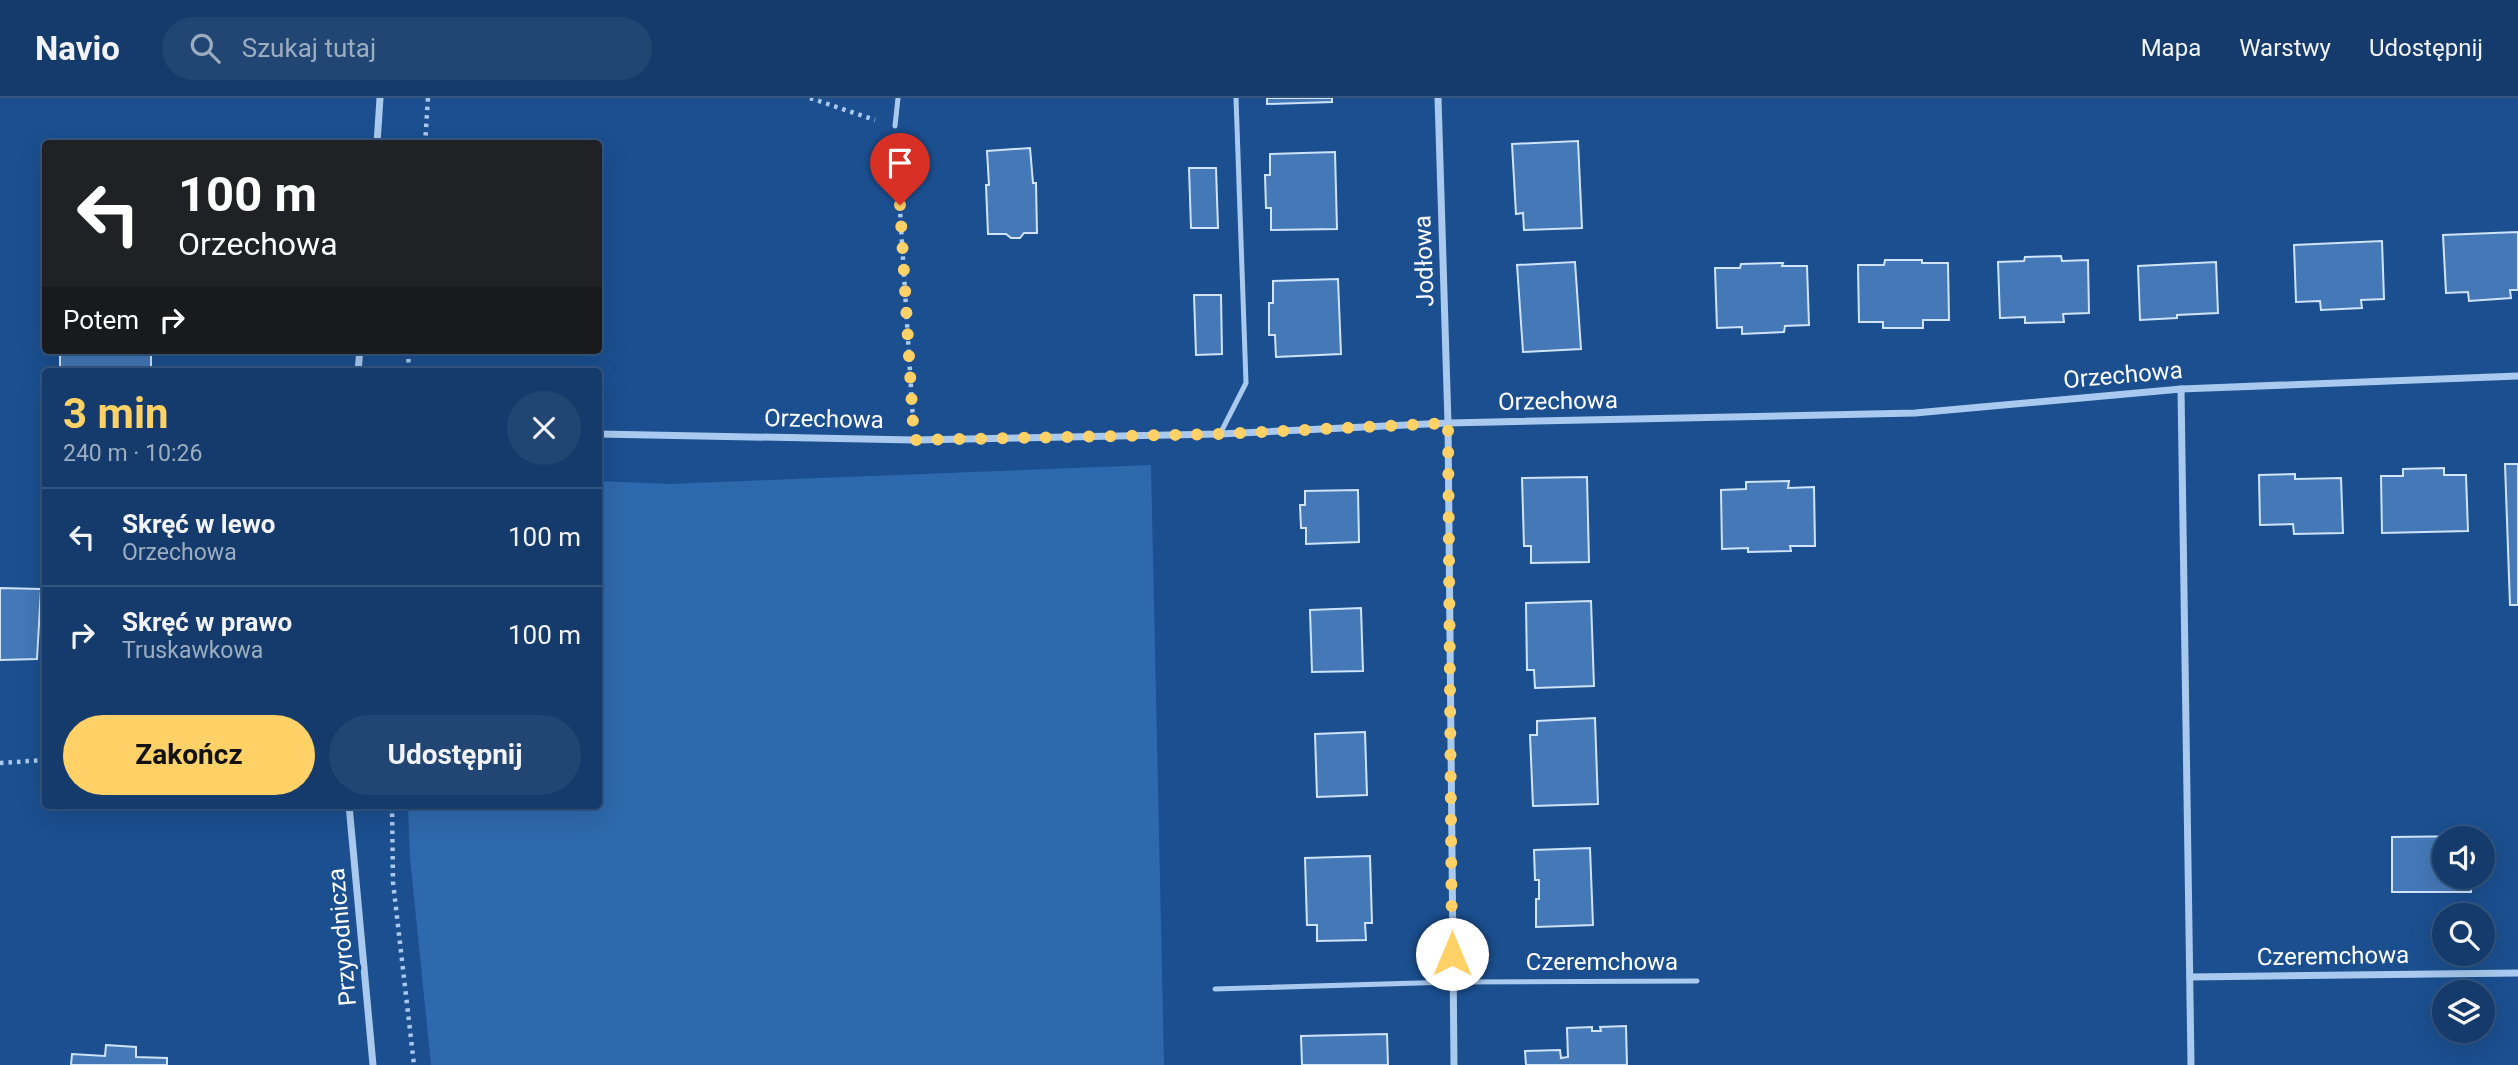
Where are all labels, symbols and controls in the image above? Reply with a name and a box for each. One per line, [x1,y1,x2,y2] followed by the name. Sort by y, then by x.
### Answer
[162,17,652,80] search box
[35,29,120,68] text: Navio
[186,29,224,67] icon: search
[242,33,376,63] text: Szukaj tutaj
[2141,34,2201,62] text: Mapa
[2239,34,2331,62] text: Warstwy
[2369,34,2483,62] text: Udostępnij
[870,133,930,205] pin
[881,144,919,182] icon: arrive
[178,166,317,223] text: 100 m
[63,168,154,259] icon: left
[1408,215,1440,307] street label: Jodłowa
[178,225,338,263] text: Orzechowa
[153,301,191,339] icon: right
[63,305,139,335] text: Potem
[2062,356,2184,394] street label: Orzechowa
[1498,386,1618,416] street label: Orzechowa
[63,389,169,438] text: 3 min
[507,391,581,465] button: close
[764,404,884,434] street label: Orzechowa
[63,440,202,467] text: 240 m · 10:26
[122,509,275,539] text: Skręć w lewo
[63,518,101,556] icon: left
[508,522,581,552] text: 100 m
[122,539,237,566] text: Orzechowa
[122,607,292,637] text: Skręć w prawo
[63,616,101,654] icon: right
[508,620,581,650] text: 100 m
[122,637,263,664] text: Truskawkowa
[63,715,315,795] button: Zakończ
[329,715,581,795] button: Udostępnij
[2432,826,2495,1043] map controls
[2432,826,2495,889] button: sound
[322,867,362,1007] street label: Przyrodnicza
[2432,903,2495,966] button: search
[1415,917,1489,991] position arrow
[2257,941,2409,971] street label: Czeremchowa
[1526,948,1678,976] street label: Czeremchowa
[2432,980,2495,1043] button: layers

